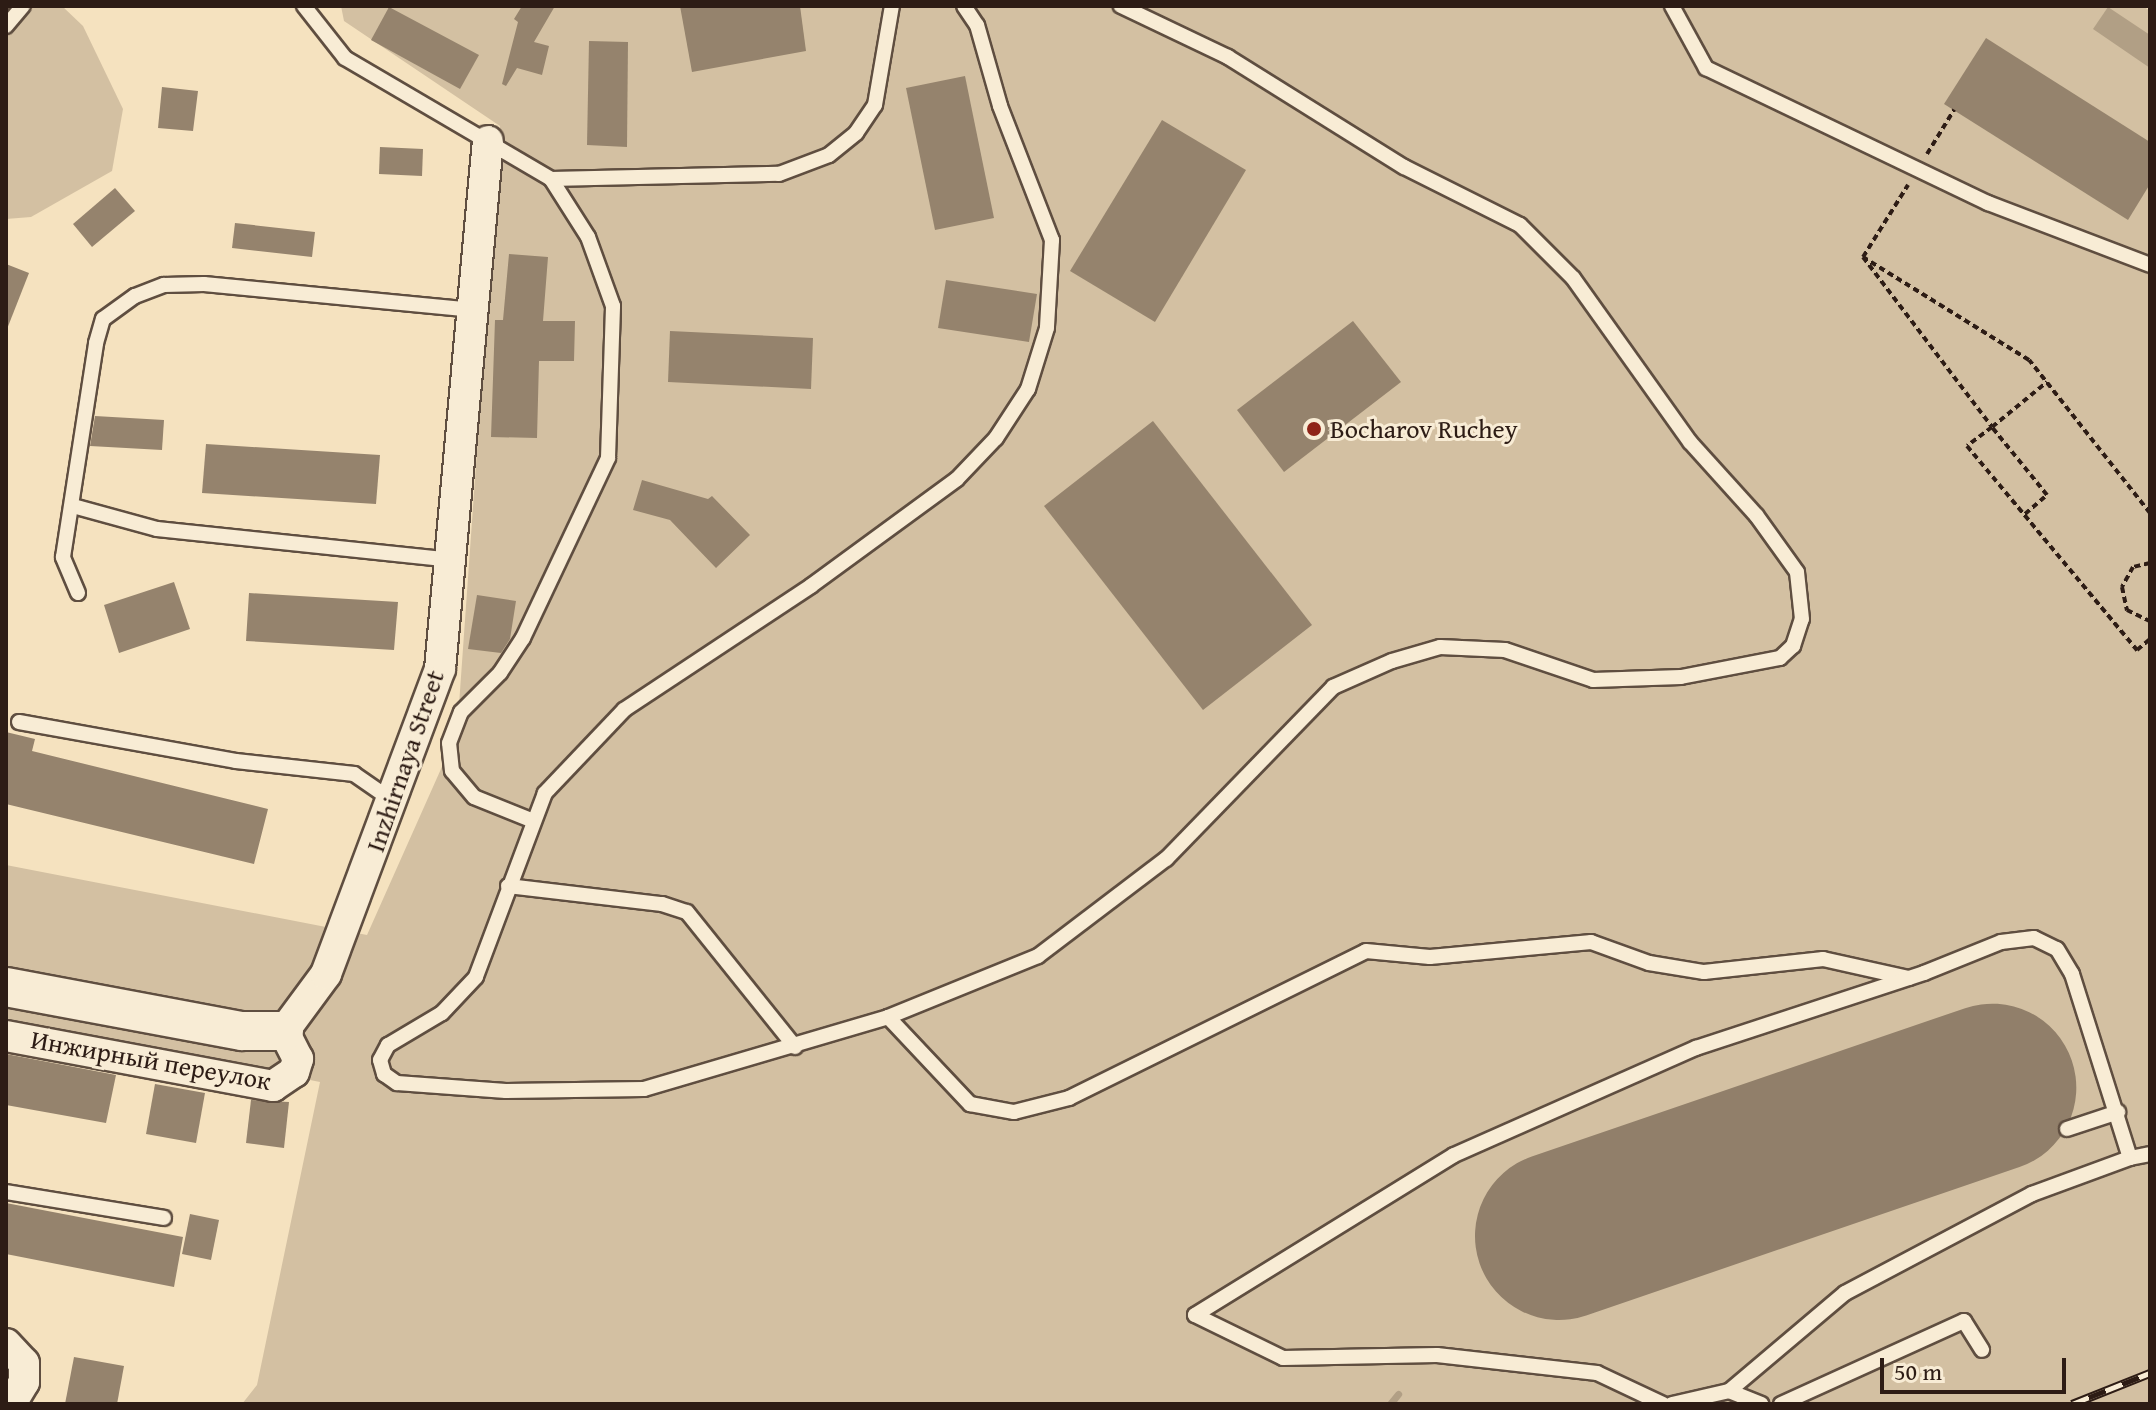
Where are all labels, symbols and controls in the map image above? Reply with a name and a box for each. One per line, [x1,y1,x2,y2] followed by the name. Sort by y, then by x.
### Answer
[1330,413,1518,445] place label: Bocharov Ruchey
[1305,420,1323,438] marker: Bocharov Ruchey
[359,666,451,856] street label: Inzhirnaya Street
[29,1024,273,1096] street label: Инжирный переулок
[1884,1342,2070,1392] scale bar
[1894,1354,1942,1389] text: 50 m

